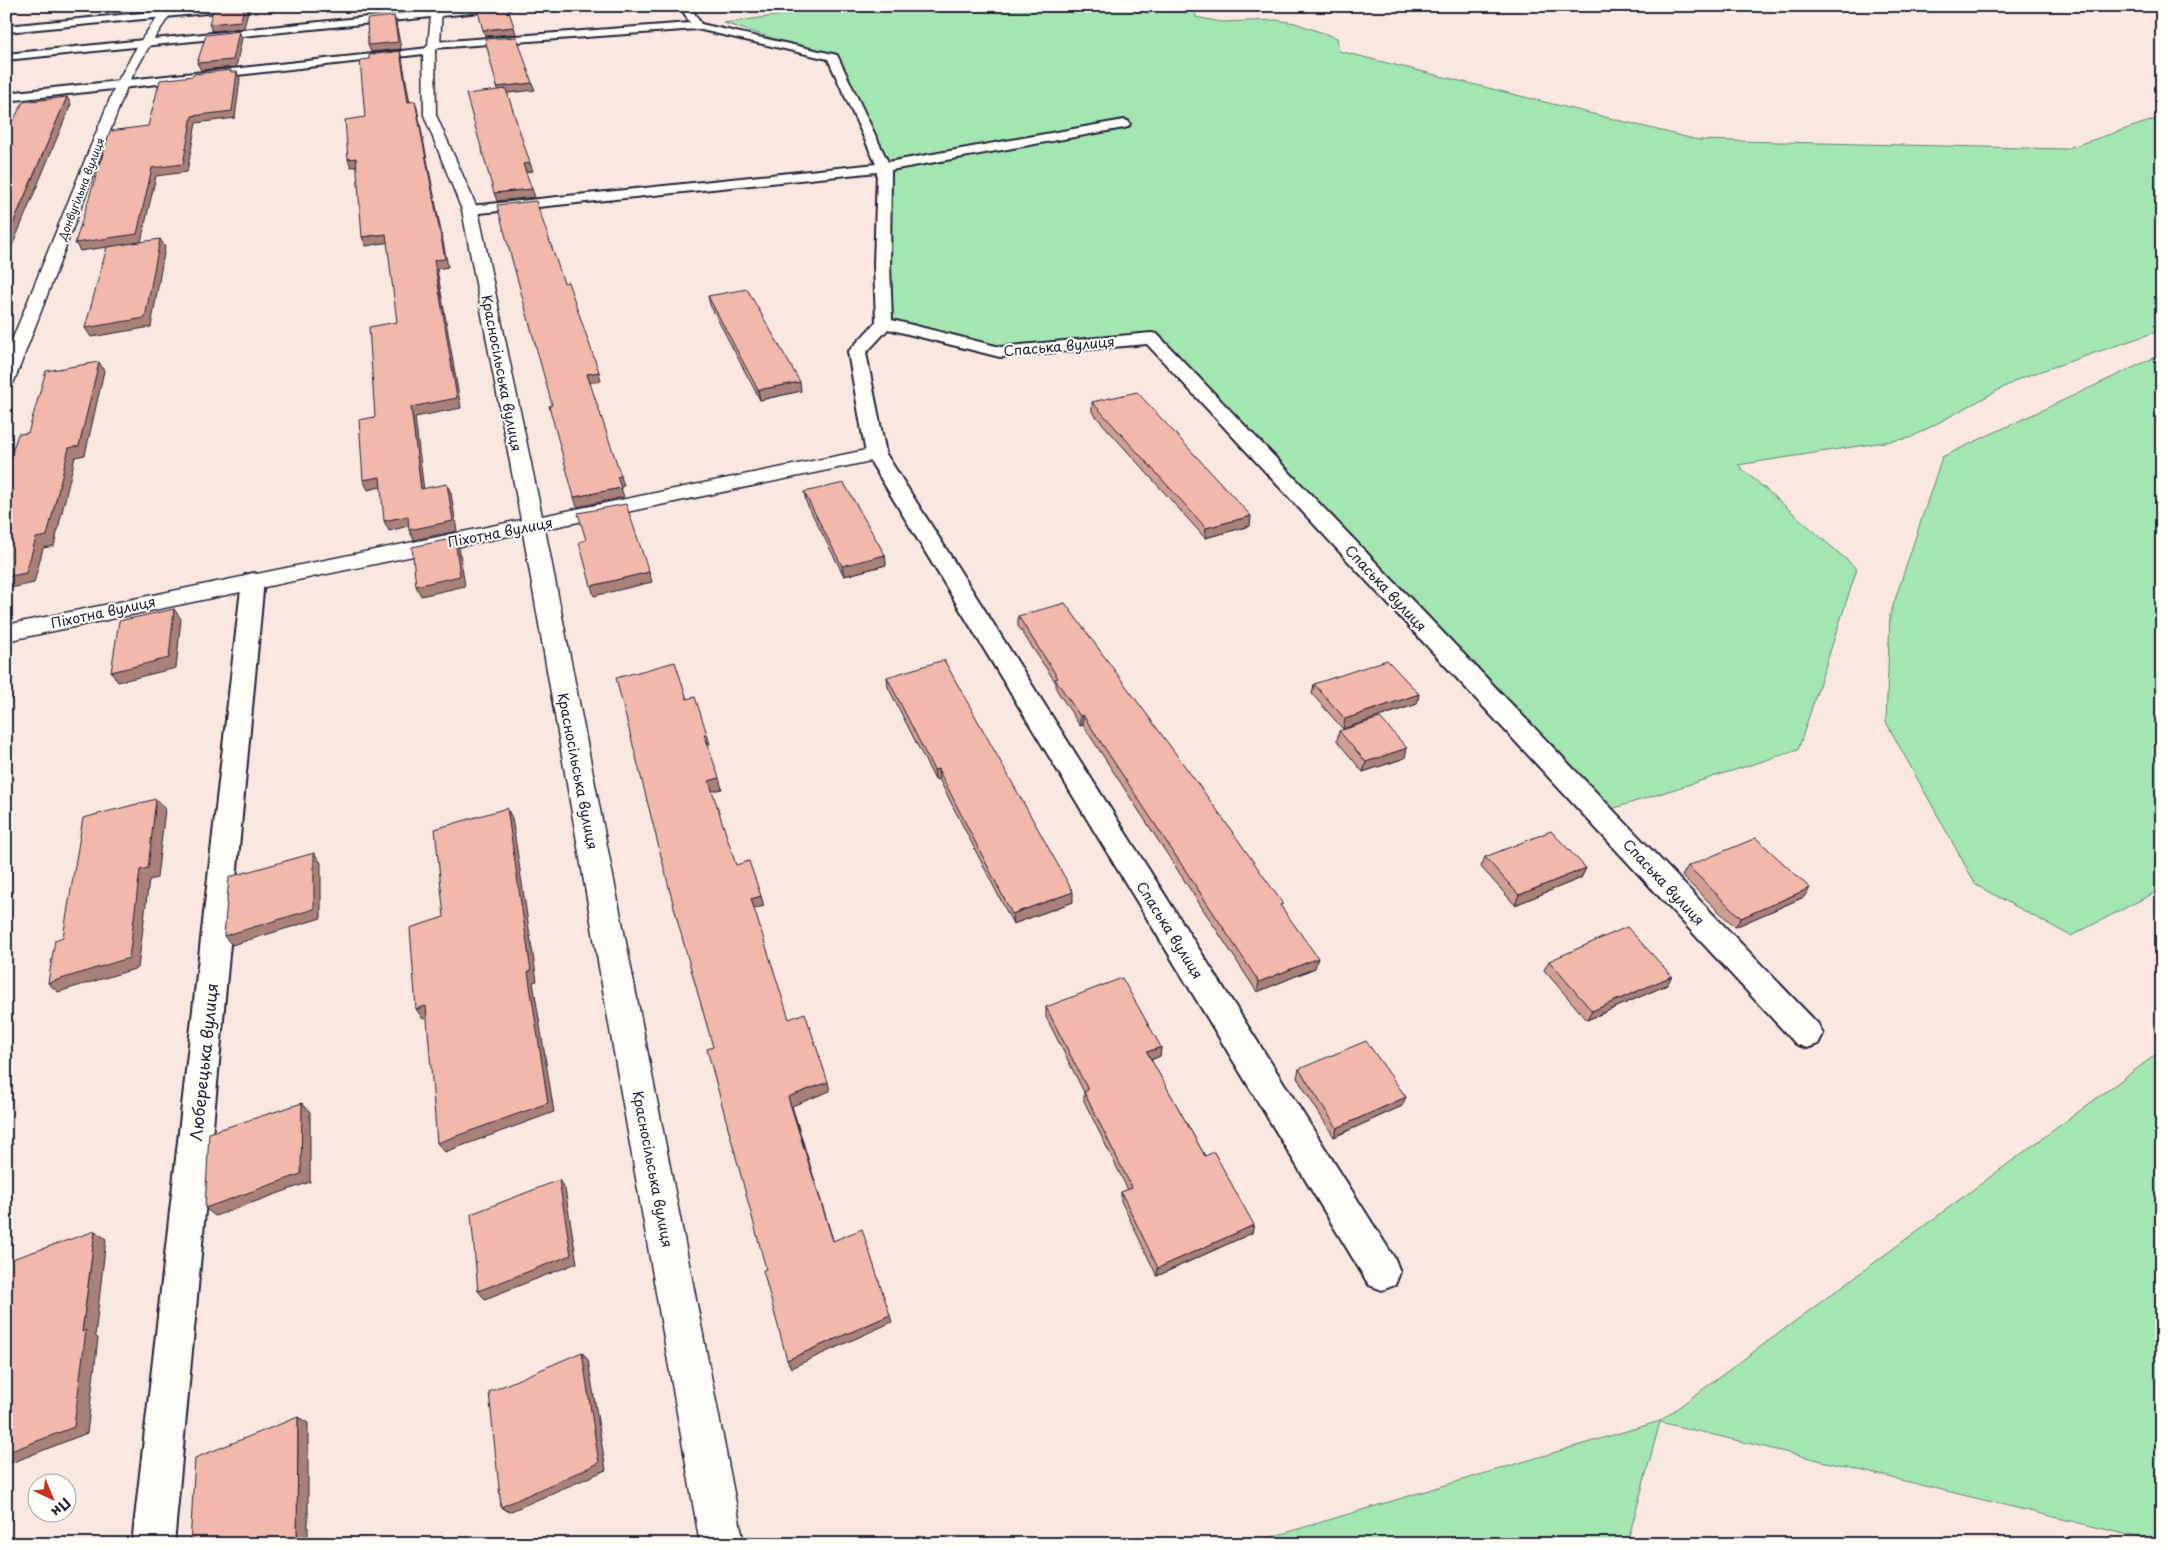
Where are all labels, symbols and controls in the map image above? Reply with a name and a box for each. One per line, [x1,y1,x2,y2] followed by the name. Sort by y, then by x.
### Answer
[53,135,108,244] street label: Донвугільна вулиця
[477,293,527,453] street label: Красносільська вулиця
[1003,331,1115,361] street label: Спаська вулиця
[446,512,554,552] street label: Піхотна вулиця
[1340,540,1432,636] street label: Спаська вулиця
[49,591,157,633] street label: Піхотна вулиця
[553,691,603,851] street label: Красносільська вулиця
[1618,834,1710,930] street label: Спаська вулиця
[1132,877,1208,983] street label: Спаська вулиця
[183,982,223,1142] street label: Люберецька вулиця
[628,1089,678,1249] street label: Красносільська вулиця
[28,1472,78,1522] north arrow
[47,1493,76,1522] text: Пн

